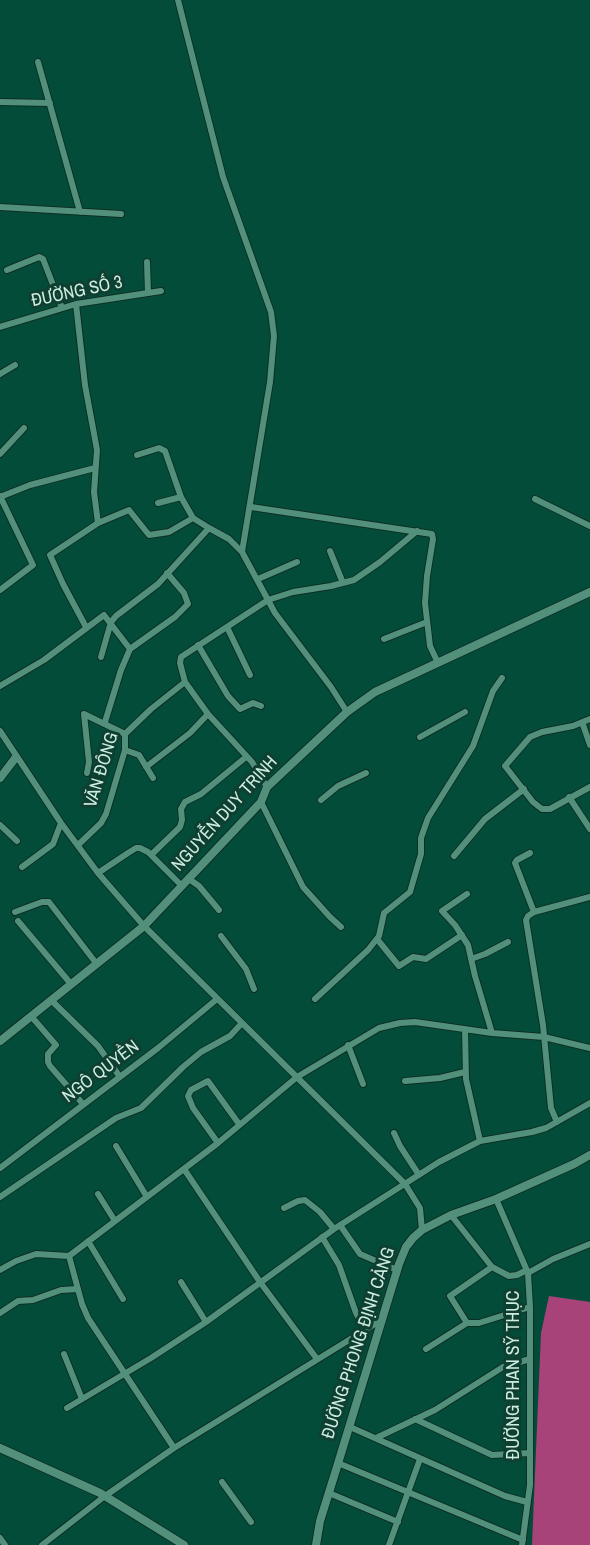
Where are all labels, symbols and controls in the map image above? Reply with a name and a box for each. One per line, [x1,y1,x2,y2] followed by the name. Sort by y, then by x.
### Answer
[29,272,125,312] street label: ĐƯỜNG SỐ 3
[80,730,124,810] street label: VĂN ĐÔNG
[168,752,282,876] street label: NGUYỄN DUY TRINH
[58,1036,144,1108] street label: NGÔ QUYỀN
[318,1245,400,1441] street label: ĐƯỜNG PHONG ĐỊNH CẢNG
[503,1291,525,1459] street label: ĐƯỜNG PHAN SỸ THỤC

